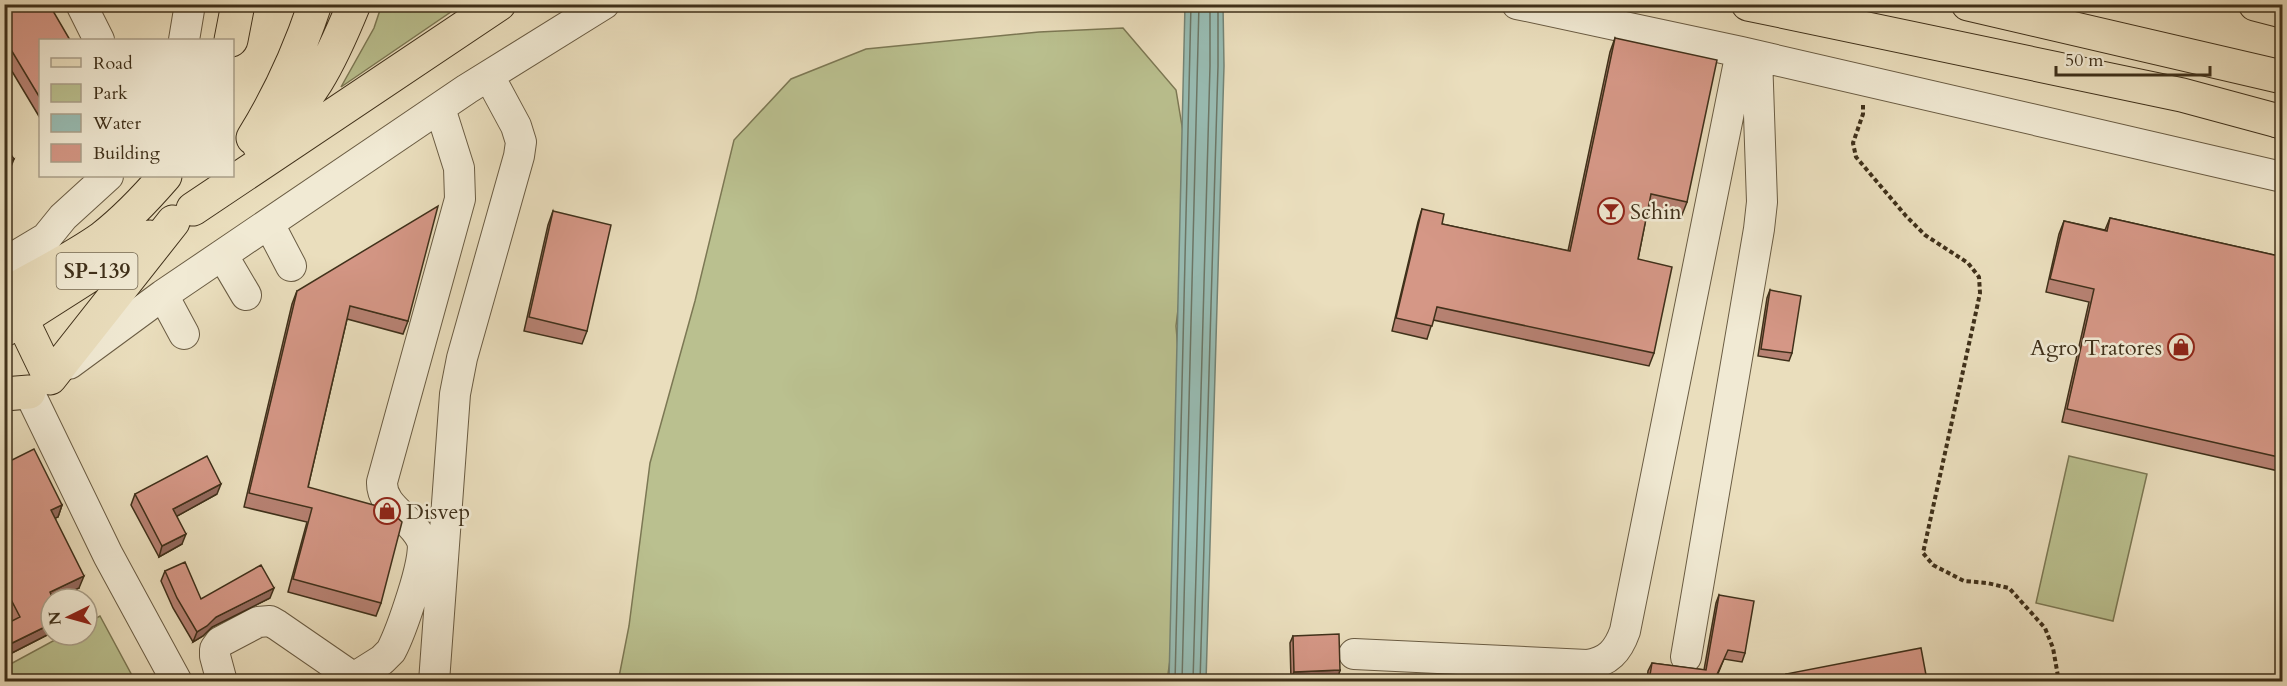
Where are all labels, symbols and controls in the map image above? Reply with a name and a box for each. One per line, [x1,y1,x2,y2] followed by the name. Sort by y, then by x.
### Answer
[39,39,234,177] legend
[2056,39,2210,77] scale bar
[2065,48,2104,73] text: 50 m
[93,51,133,76] text: Road
[93,81,128,106] text: Park
[92,111,142,136] text: Water
[93,141,161,166] text: Building
[1596,196,1626,226] bar icon: Schin
[1630,197,1682,227] place label: Schin
[57,253,138,289] road number: SP-139
[2166,332,2196,362] shop icon: Agro Tratores
[2030,333,2162,363] place label: Agro Tratores
[372,496,402,526] shop icon: Disvep
[406,497,470,527] place label: Disvep
[39,587,99,647] north arrow
[43,610,67,626] text: N

